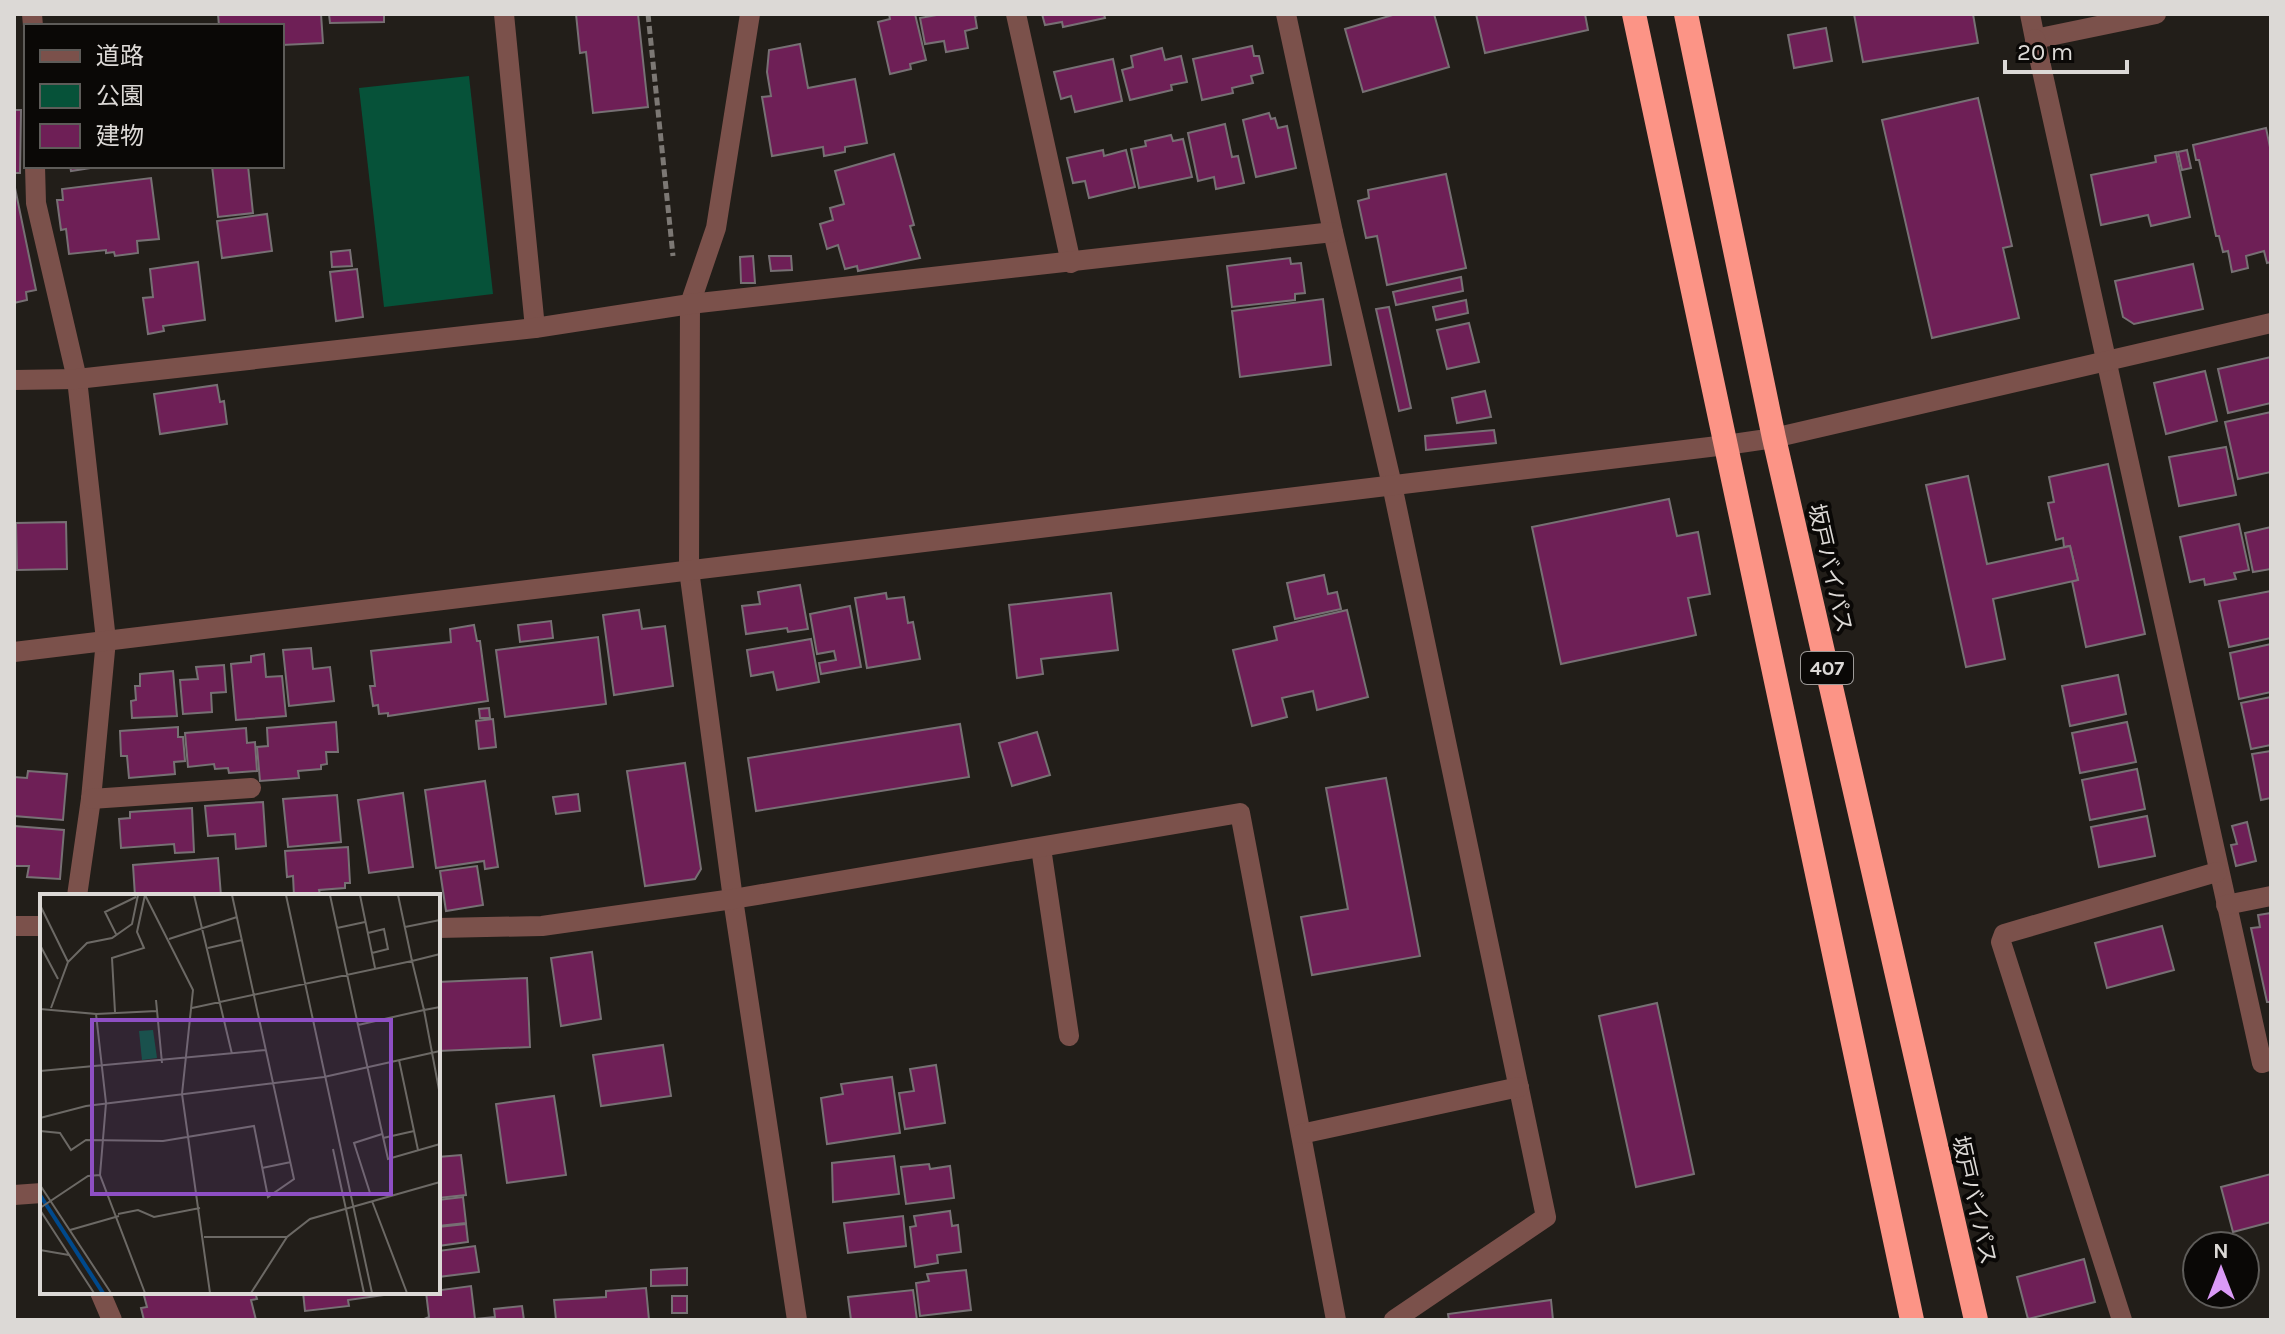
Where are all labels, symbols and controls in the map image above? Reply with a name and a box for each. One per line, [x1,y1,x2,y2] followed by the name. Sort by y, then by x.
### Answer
[24,24,284,168] legend
[2005,24,2127,74] scale bar
[2017,38,2073,66] text: 20 m
[96,42,144,70] text: 道路
[96,82,144,110] text: 公園
[96,122,144,150] text: 建物
[1803,501,1857,635] street label: 坂戸バイパス
[1801,652,1853,684] road number: 407
[40,894,440,1294] inset map
[1947,1133,2001,1267] street label: 坂戸バイパス
[2181,1230,2261,1310] north arrow
[2213,1238,2229,1264] text: N

